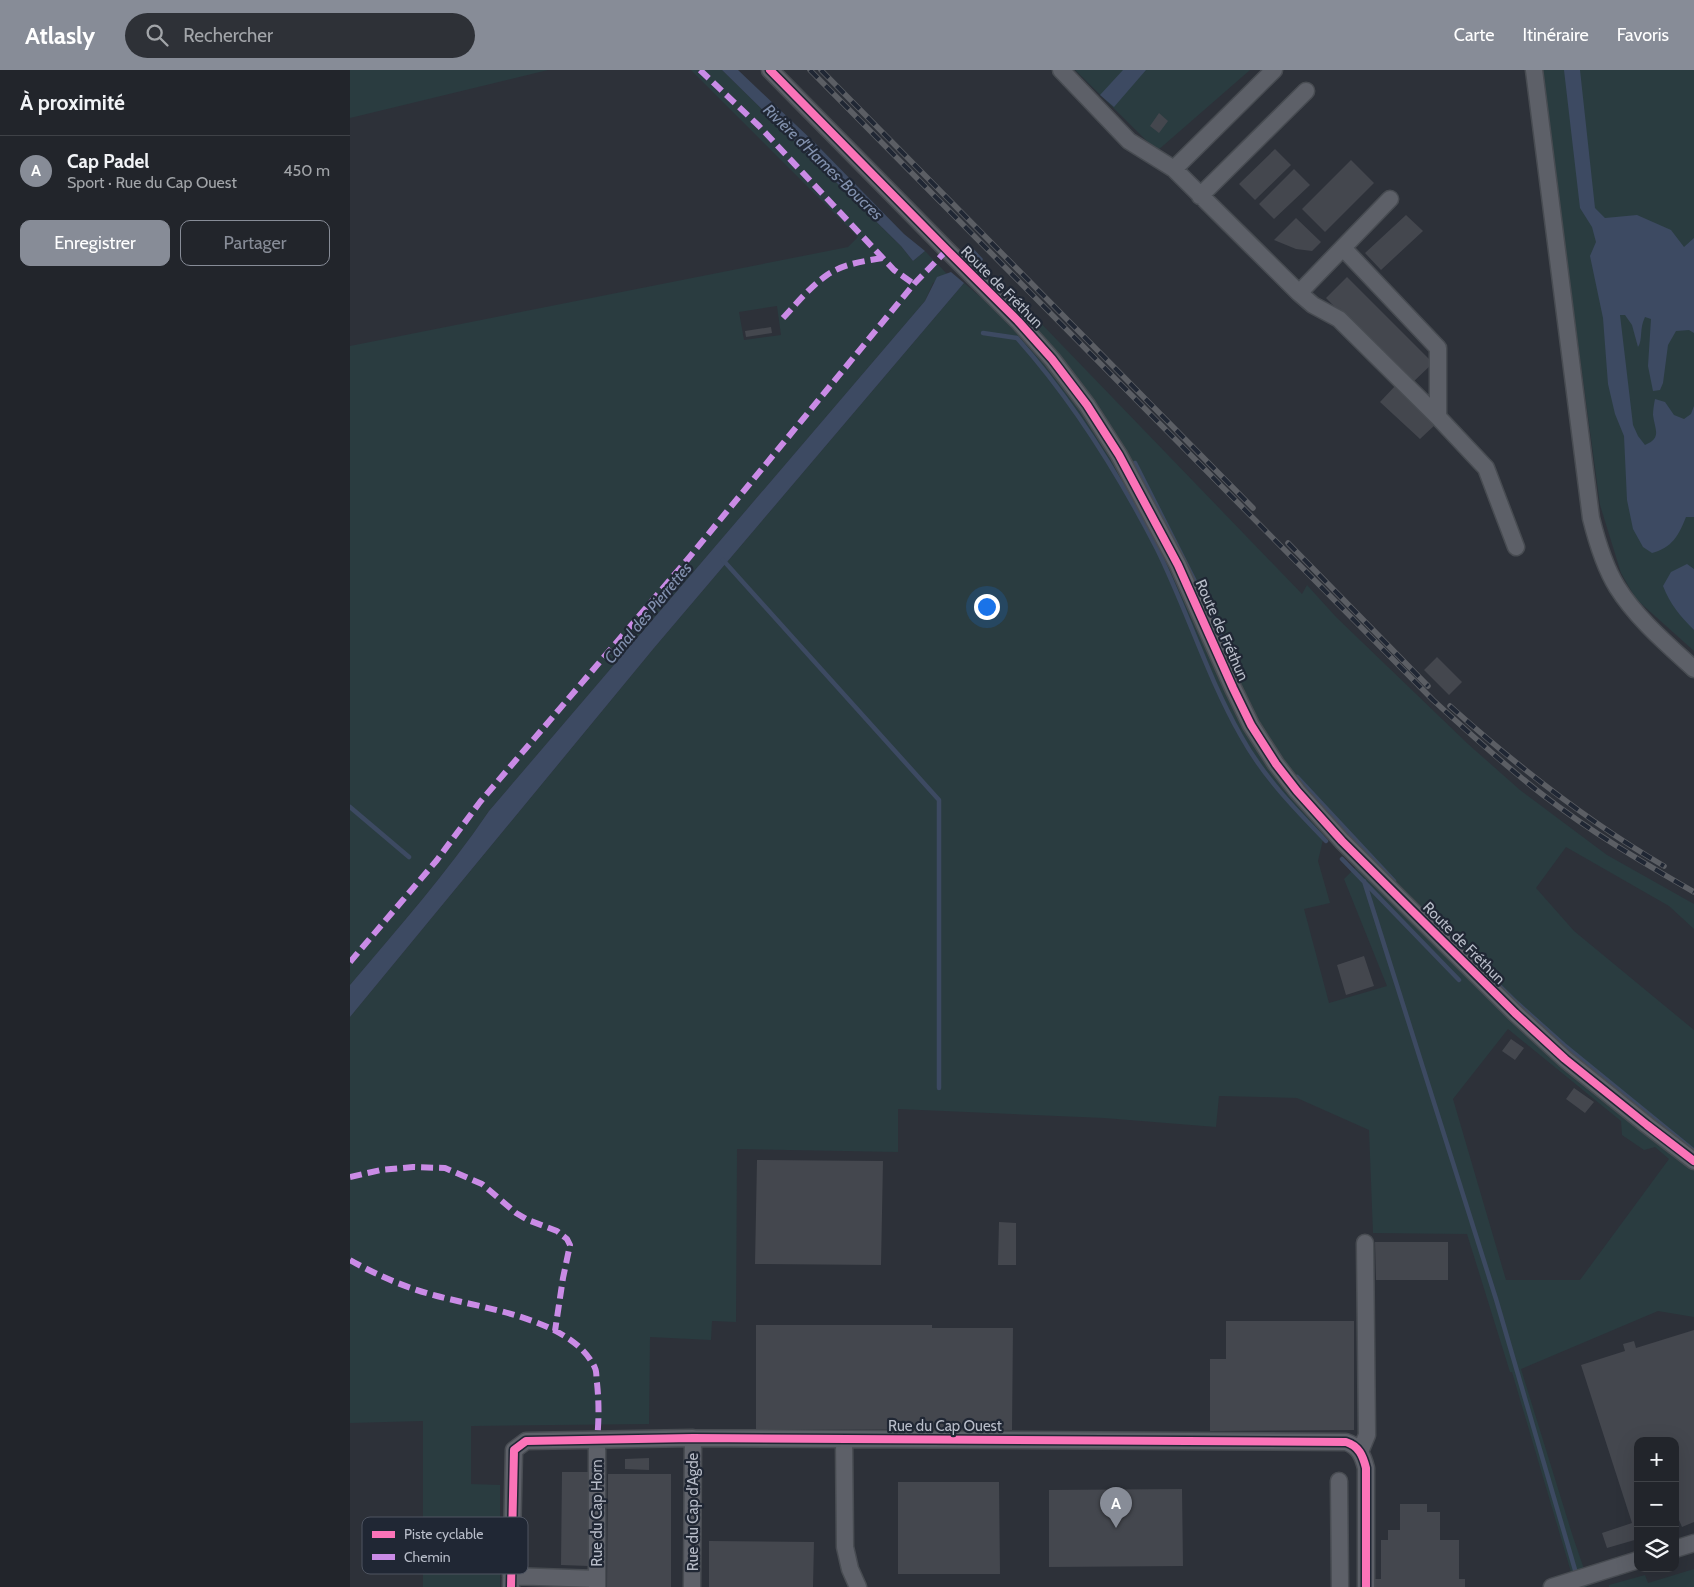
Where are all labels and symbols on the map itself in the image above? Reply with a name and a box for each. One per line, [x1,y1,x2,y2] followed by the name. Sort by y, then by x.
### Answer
[759,100,887,224] water label: Rivière d'Hames-Boucres
[957,242,1047,332] street label: Route de Fréthun
[600,559,696,667] water label: Canal des Pierrettes
[1192,576,1252,684] street label: Route de Fréthun
[974,594,1000,620] your location
[1419,898,1509,988] street label: Route de Fréthun
[888,1417,1002,1435] street label: Rue du Cap Ouest
[684,1453,702,1571] street label: Rue du Cap d'Agde
[588,1459,606,1567] street label: Rue du Cap Horn
[1100,1487,1132,1528] pin: A
[362,1517,528,1574] legend
[404,1525,484,1543] text: Piste cyclable
[404,1548,451,1566] text: Chemin

